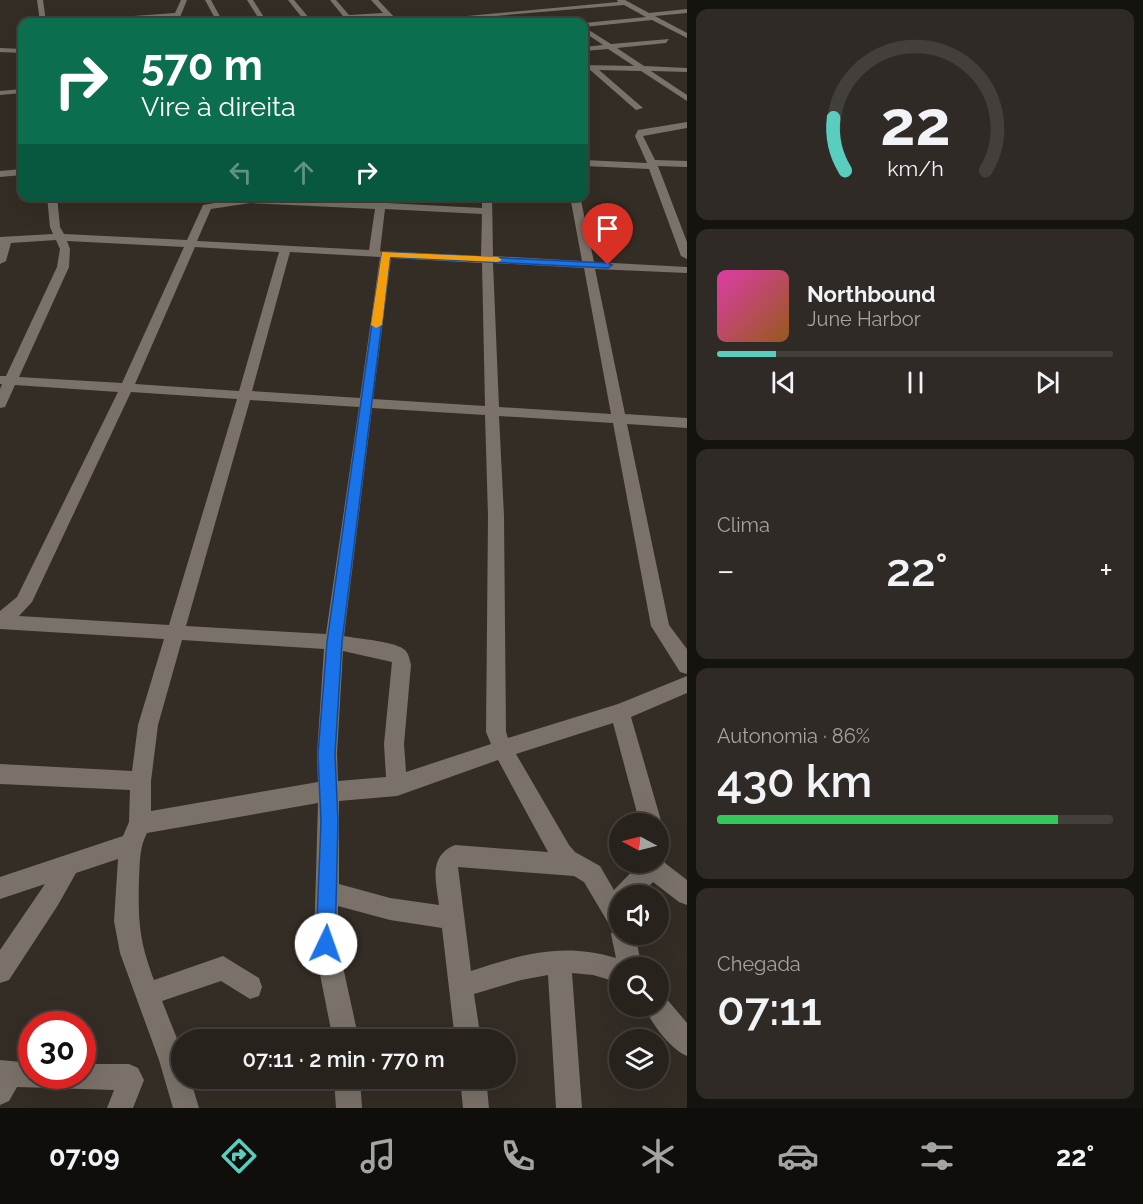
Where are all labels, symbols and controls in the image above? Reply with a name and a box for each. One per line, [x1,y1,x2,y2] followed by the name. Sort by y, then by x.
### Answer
[141,41,263,90] text: 570 m
[42,42,120,120] icon: right
[880,87,950,161] text: 22
[141,91,296,122] text: Vire à direita
[224,156,257,189] icon: left
[287,156,320,189] icon: ahead
[350,156,383,189] icon: right
[887,157,943,182] text: km/h
[582,203,633,265] pin
[591,212,624,245] icon: arrive
[807,281,936,307] text: Northbound
[807,307,921,331] text: June Harbor
[767,366,800,399] icon: previous
[899,366,932,399] icon: pause
[1031,366,1064,399] icon: next
[717,513,770,537] text: Clima
[886,544,948,597] text: 22°
[717,551,735,590] text: −
[1099,551,1113,590] text: +
[717,724,870,748] text: Autonomia · 86%
[717,755,872,808] text: 430 km
[609,813,669,873] north arrow
[609,813,669,1089] map controls
[609,885,669,945] button: sound
[294,912,358,976] position arrow
[717,952,801,976] text: Chegada
[609,957,669,1017] button: search
[717,983,822,1036] text: 07:11
[18,1011,96,1089] speed limit sign: 30
[609,1029,669,1089] button: layers
[242,1046,445,1072] text: 07:11 · 2 min · 770 m
[218,1135,260,1177] icon: directions
[357,1135,399,1177] icon: music
[497,1135,539,1177] icon: phone
[637,1135,679,1177] icon: climate
[777,1135,819,1177] icon: car
[916,1135,958,1177] icon: filters
[49,1141,120,1172] text: 07:09
[1056,1141,1094,1172] text: 22°

